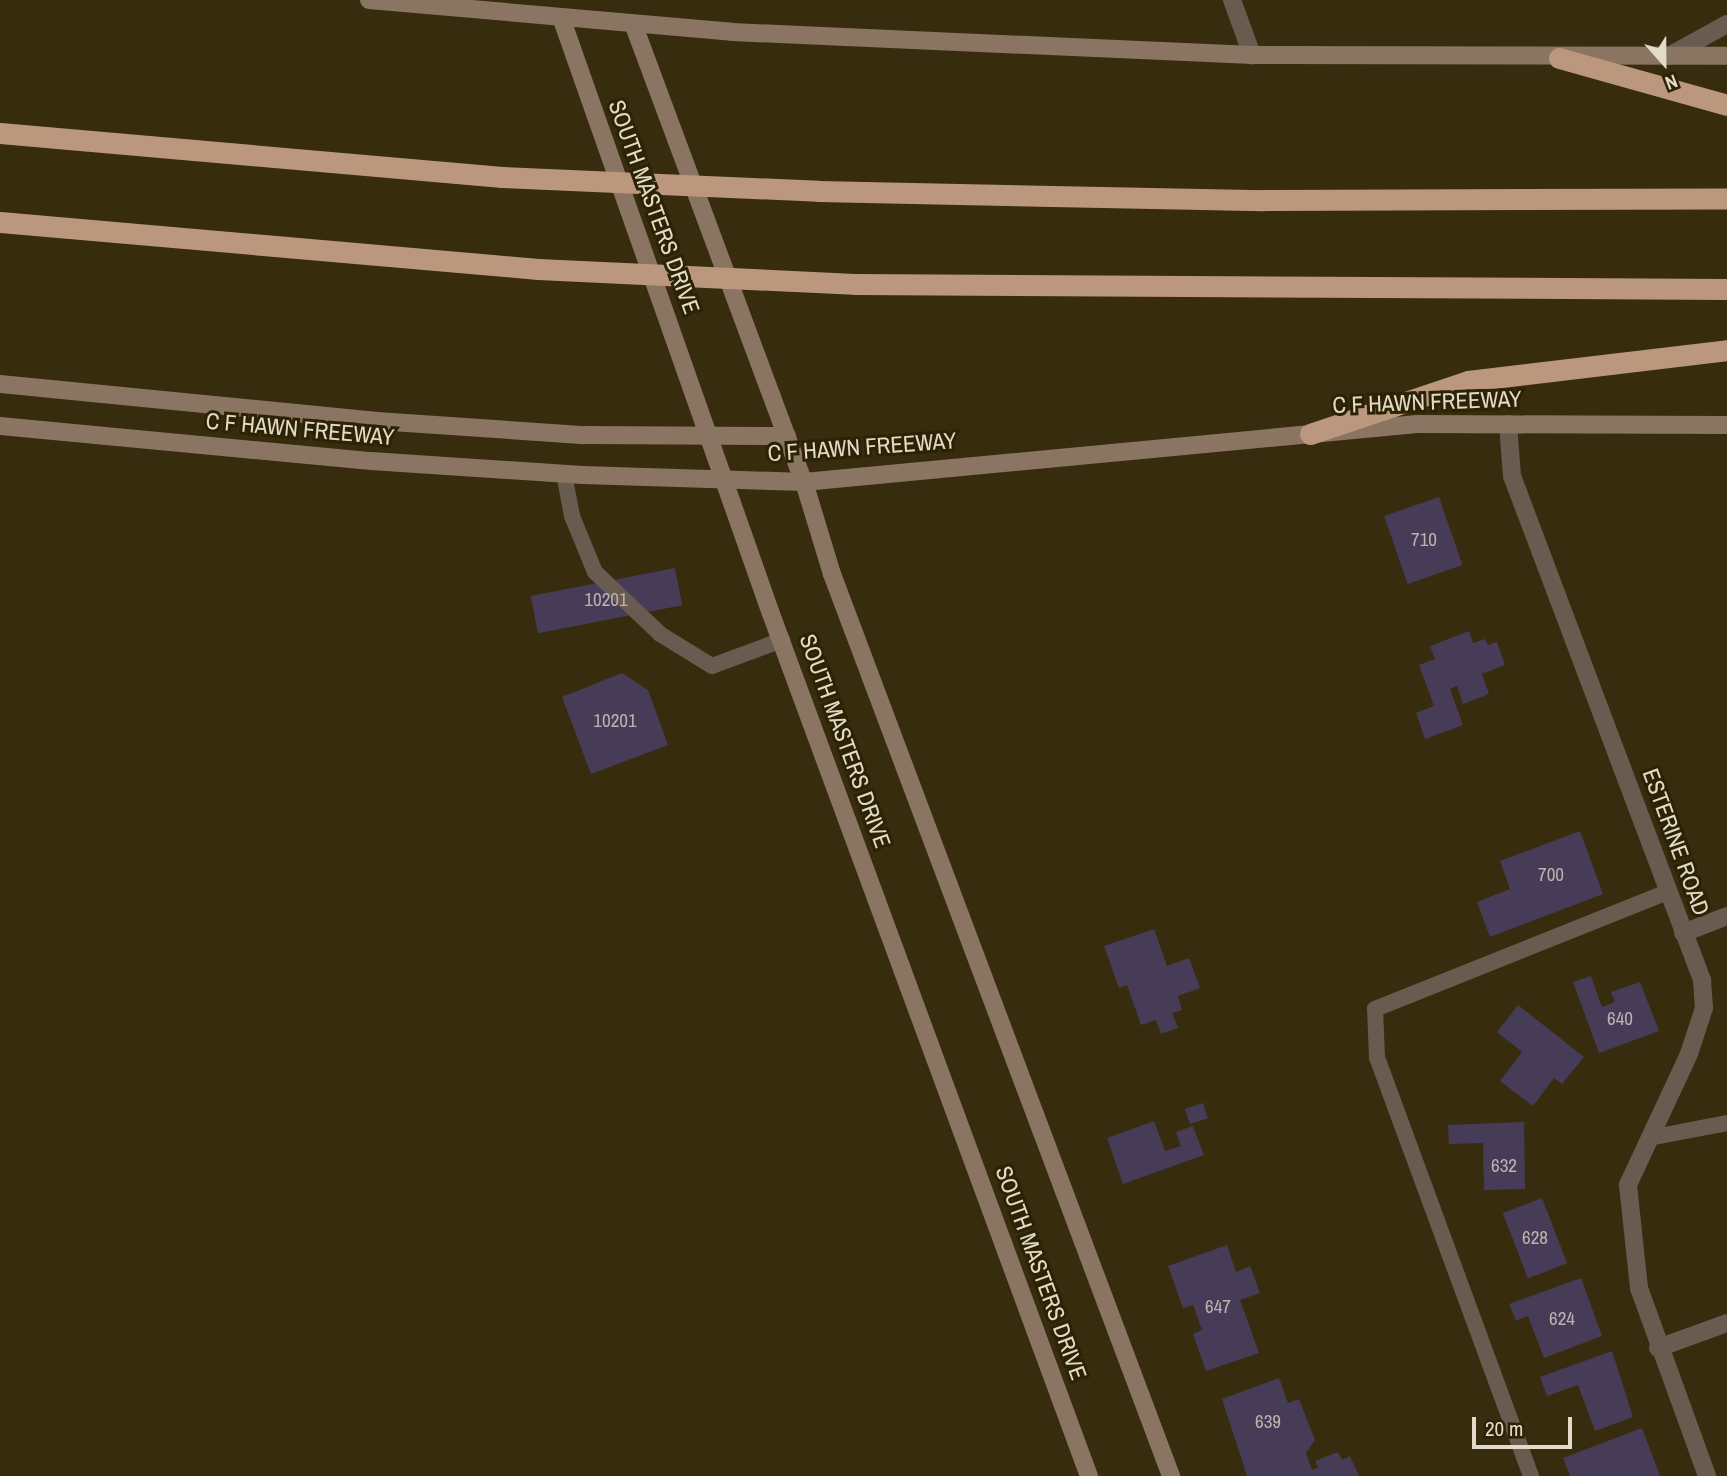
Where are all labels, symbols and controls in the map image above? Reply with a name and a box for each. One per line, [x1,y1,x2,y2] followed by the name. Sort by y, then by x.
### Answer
[1629,28,1699,98] north arrow
[1662,68,1681,97] text: N
[603,96,705,318] street label: SOUTH MASTERS DRIVE
[1332,385,1522,419] street label: C F HAWN FREEWAY
[205,407,395,451] street label: C F HAWN FREEWAY
[767,427,957,467] street label: C F HAWN FREEWAY
[1411,529,1437,551] house number: 710
[584,589,628,611] house number: 10201
[794,630,896,852] street label: SOUTH MASTERS DRIVE
[593,710,637,732] house number: 10201
[1637,765,1715,919] street label: ESTERINE ROAD
[1538,864,1564,886] house number: 700
[1607,1008,1633,1030] house number: 640
[1491,1155,1517,1177] house number: 632
[990,1162,1092,1384] street label: SOUTH MASTERS DRIVE
[1522,1227,1548,1249] house number: 628
[1205,1296,1231,1318] house number: 647
[1549,1308,1575,1330] house number: 624
[1475,1402,1575,1446] scale bar
[1255,1411,1281,1433] house number: 639
[1485,1414,1523,1443] text: 20 m

